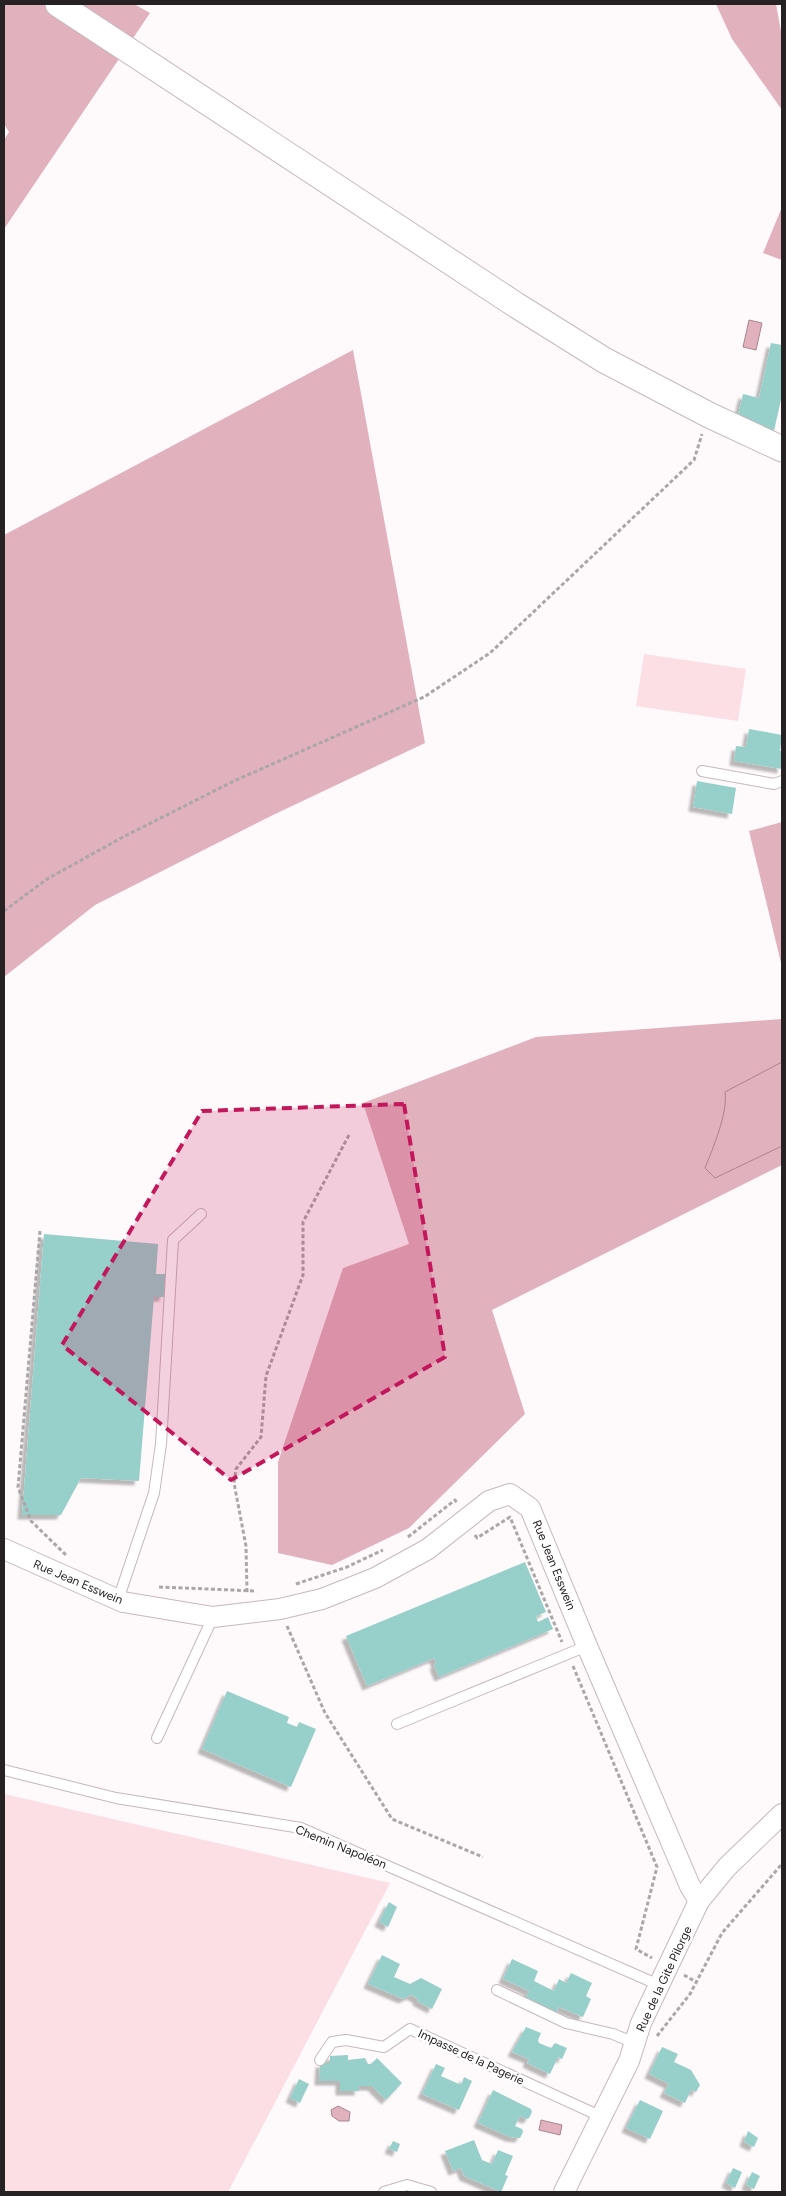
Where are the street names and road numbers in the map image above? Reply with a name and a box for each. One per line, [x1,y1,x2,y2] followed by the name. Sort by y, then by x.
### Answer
[530,1518,579,1612] street label: Rue Jean Esswein
[31,1557,125,1607] street label: Rue Jean Esswein
[293,1822,389,1872] street label: Chemin Napoléon
[633,1924,695,2034] street label: Rue de la Gite Pilorge
[416,2026,527,2088] street label: Impasse de la Pagerie

